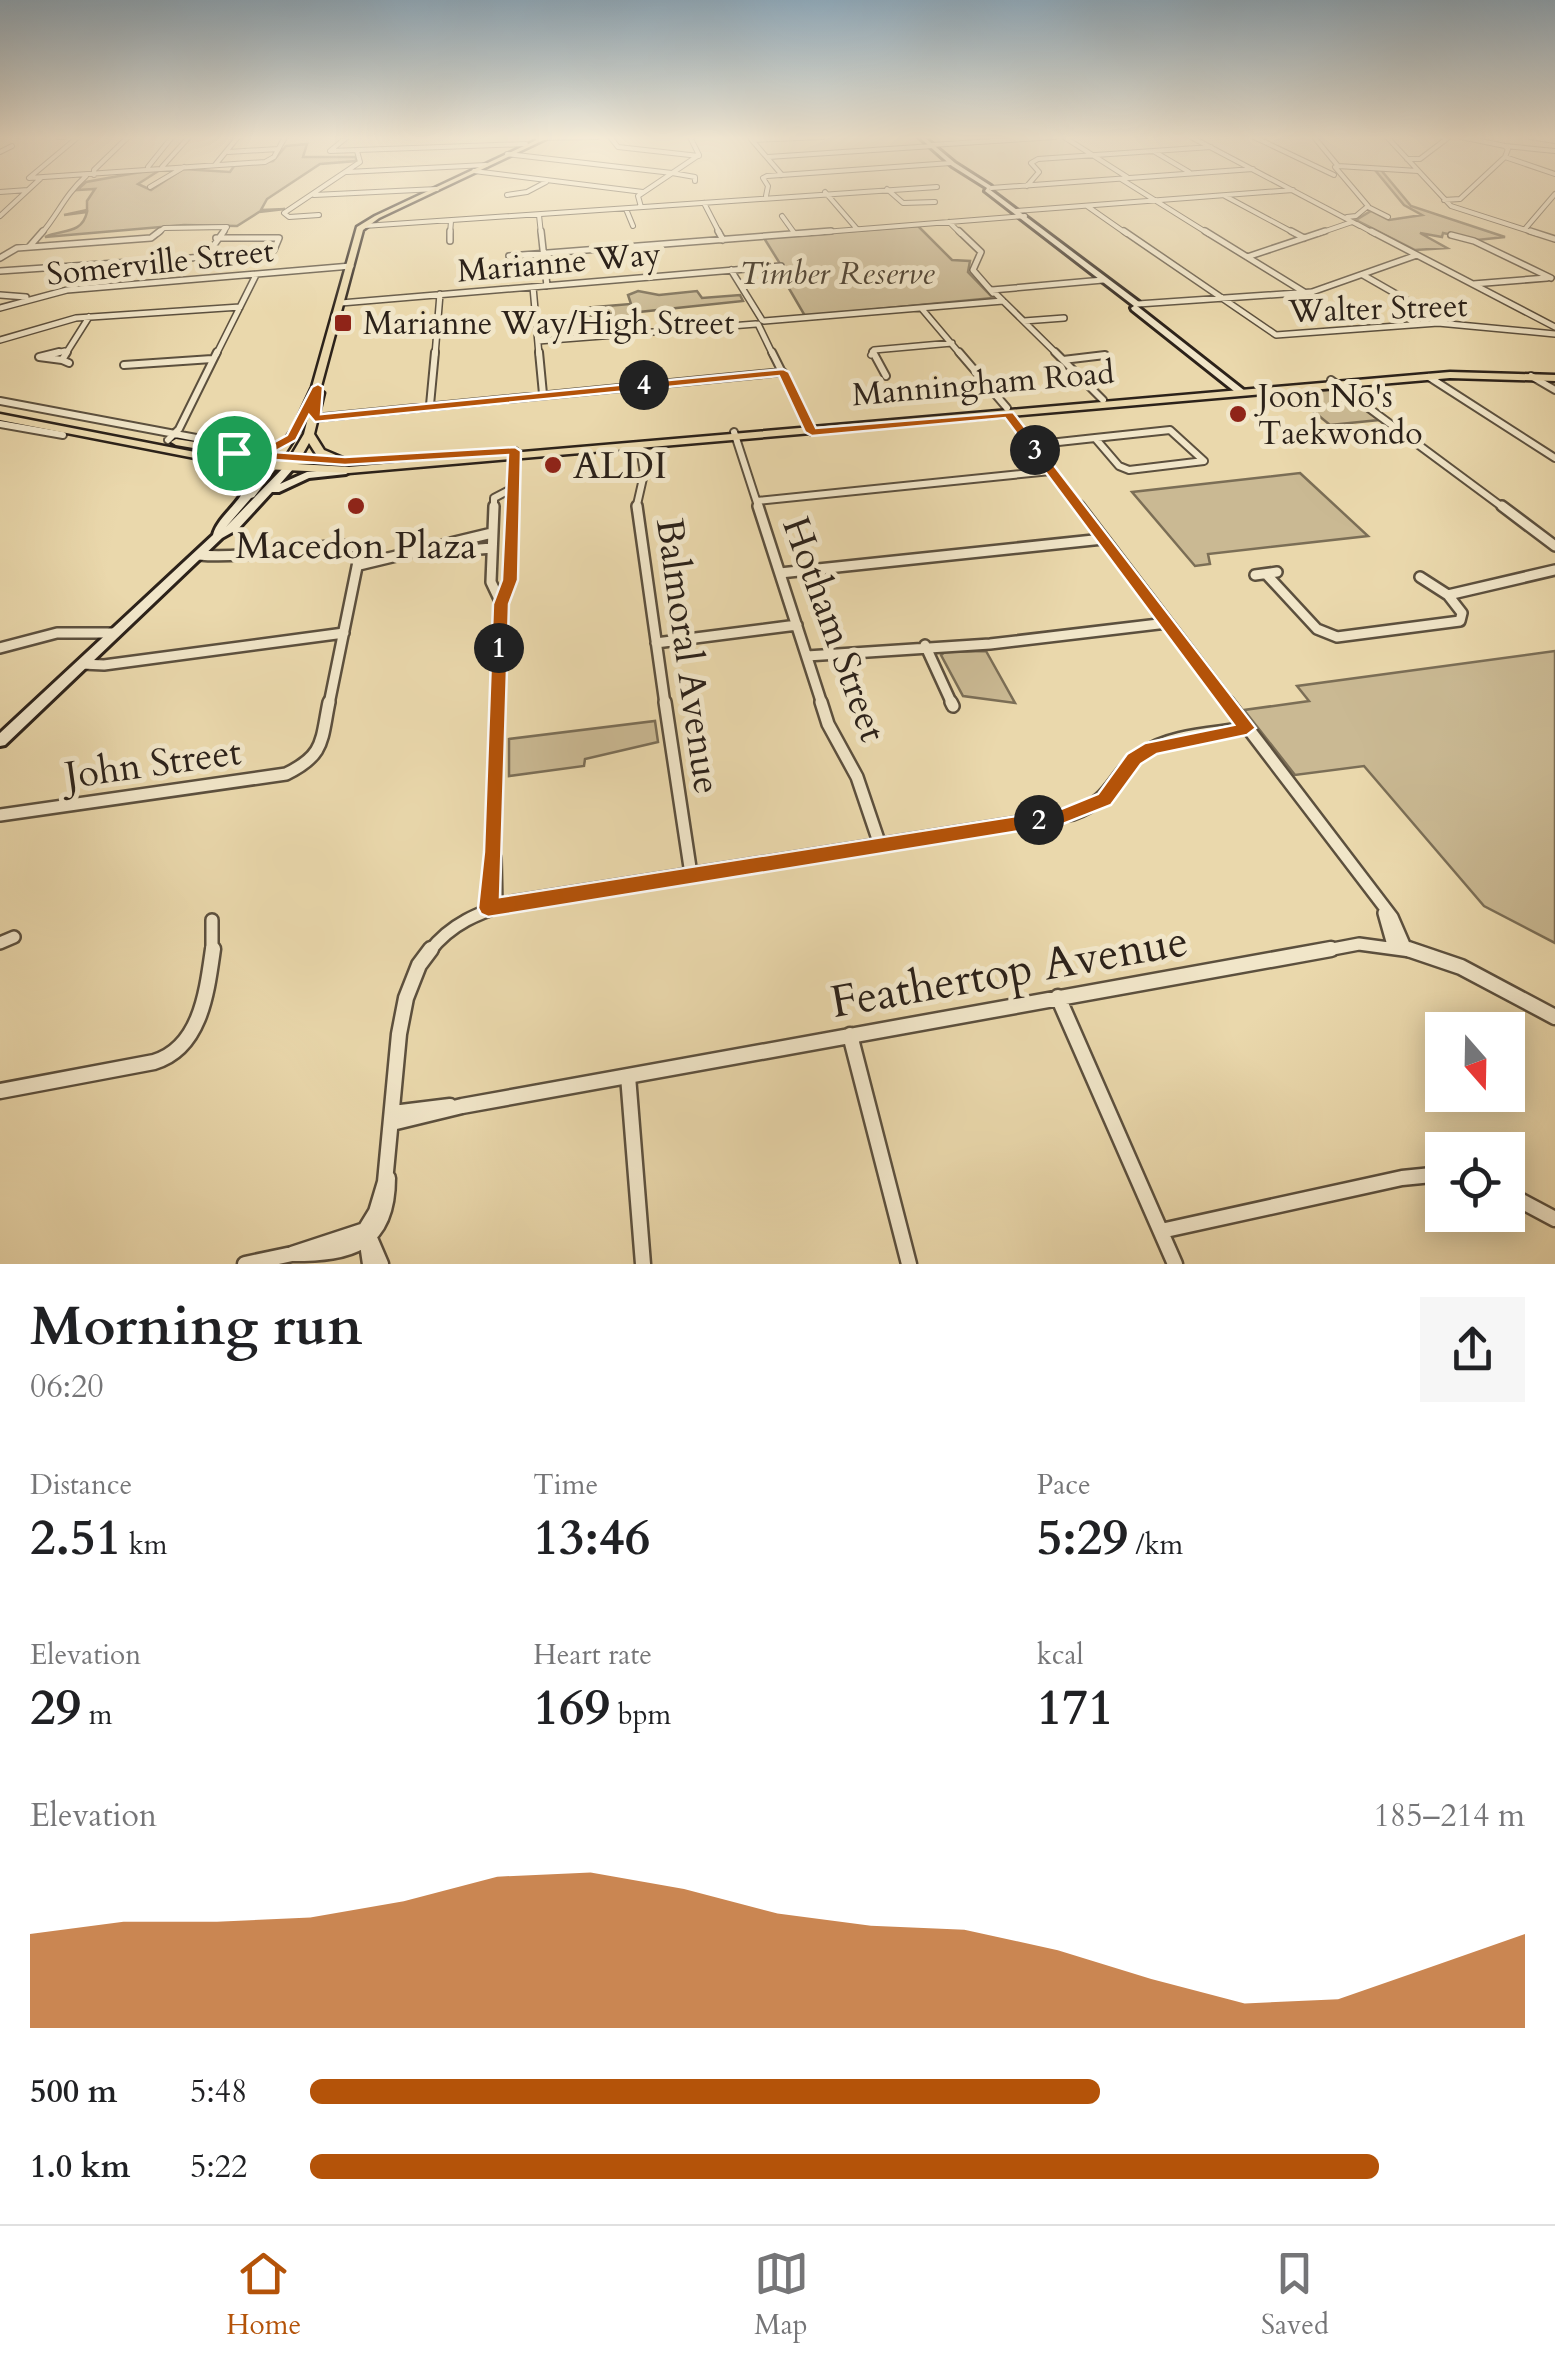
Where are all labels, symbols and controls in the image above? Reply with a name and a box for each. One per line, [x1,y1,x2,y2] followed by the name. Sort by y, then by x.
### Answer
[44,229,276,297] street label: Somerville Street
[456,232,663,294] street label: Marianne Way
[739,252,935,296] park label: Timber Reserve
[1287,284,1468,334] street label: Walter Street
[363,302,734,346] place label: Marianne Way/High Street
[332,312,354,334] marker: Marianne Way/High Street
[850,351,1116,417] street label: Manningham Road
[619,360,669,410] pin: 4
[637,366,651,404] text: 4
[1254,375,1422,456] place label: Joon No's Taekwondo
[1227,403,1249,425] marker: Joon No's Taekwondo
[192,411,277,496] pin
[1010,425,1060,475] pin: 3
[207,426,262,481] icon: arrive
[1028,431,1042,469] text: 3
[573,440,667,492] place label: ALDI
[542,454,564,476] marker: ALDI
[345,495,367,517] marker: Macedon Plaza
[769,510,899,749] street label: Hotham Street
[643,515,733,797] street label: Balmoral Avenue
[235,520,477,572] place label: Macedon Plaza
[474,623,524,673] pin: 1
[492,629,506,667] text: 1
[57,726,245,803] street label: John Street
[1014,795,1064,845] pin: 2
[1032,801,1046,839] text: 2
[826,910,1193,1033] street label: Feathertop Avenue
[1425,1012,1525,1112] north arrow
[1425,1012,1525,1232] map controls
[1425,1132,1525,1232] button: locate
[30,1290,363,1364] text: Morning run
[1420,1297,1525,1402] button: share
[30,1365,104,1409] text: 06:20
[30,1466,132,1504] text: Distance
[533,1466,598,1504] text: Time
[1037,1466,1091,1504] text: Pace
[30,1504,121,1572] text: 2.51
[533,1504,650,1572] text: 13:46
[1037,1504,1128,1572] text: 5:29
[121,1526,168,1564] text: km
[1128,1526,1183,1564] text: /km
[30,1636,141,1674] text: Elevation
[533,1636,652,1674] text: Heart rate
[1037,1636,1084,1674] text: kcal
[30,1674,81,1742] text: 29
[533,1674,610,1742] text: 169
[1037,1674,1114,1742] text: 171
[81,1696,112,1734] text: m
[610,1696,671,1734] text: bpm
[30,1794,157,1838] text: Elevation
[1373,1794,1525,1838] text: 185–214 m
[30,2070,117,2114] text: 500 m
[190,2070,247,2114] text: 5:48
[30,2145,130,2189] text: 1.0 km
[190,2145,247,2189] text: 5:22
[226,2246,301,2344] tab: Home
[754,2246,809,2344] tab: Map
[1261,2246,1329,2344] tab: Saved

